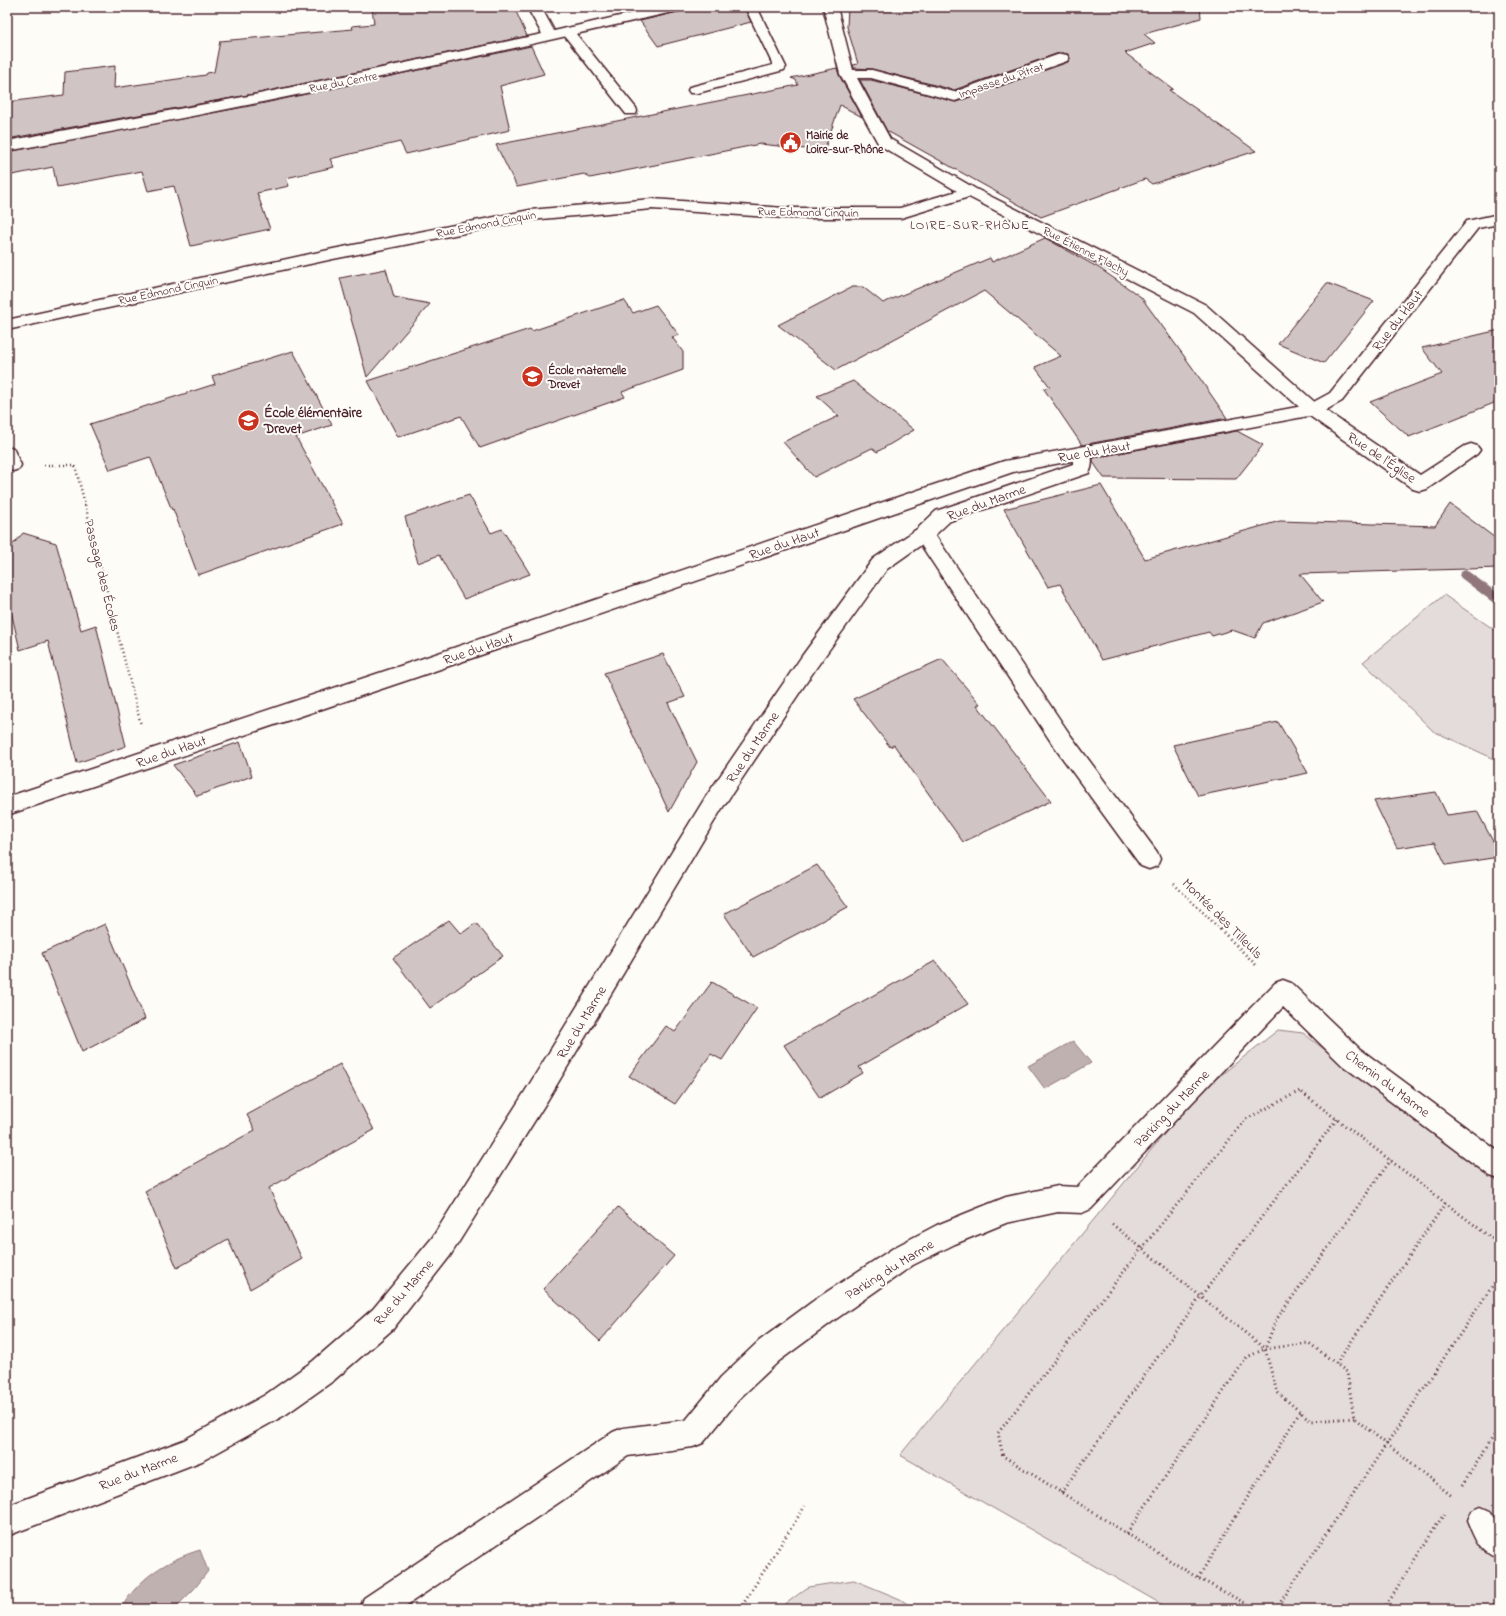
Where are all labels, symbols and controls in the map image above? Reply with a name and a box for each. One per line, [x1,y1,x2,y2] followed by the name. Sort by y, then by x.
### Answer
[956,58,1046,104] street label: Impasse du Pitrat
[307,67,380,98] street label: Rue du Centre
[806,127,884,159] place label: Mairie de Loire-sur-Rhône
[777,129,803,155] public building icon: Mairie de Loire-sur-Rhône
[757,203,859,223] street label: Rue Edmond Cinquin
[435,206,538,244] street label: Rue Edmond Cinquin
[910,216,1030,235] district label: LOIRE-SUR-RHÔNE
[1039,222,1132,282] street label: Rue Étienne Flachy
[117,272,220,310] street label: Rue Edmond Cinquin
[1367,285,1429,356] street label: Rue du Haut
[547,362,627,394] place label: École maternelle Drevet
[520,364,546,390] school or university icon: École maternelle Drevet
[263,403,363,440] place label: École élémentaire Drevet
[235,407,261,433] school or university icon: École élémentaire Drevet
[1342,427,1421,490] street label: Rue de l'Église
[1056,436,1132,469] street label: Rue du Haut
[944,479,1029,527] street label: Rue du Marme
[77,517,126,634] street label: Passage des Écoles
[746,522,823,566] street label: Rue du Haut
[440,627,517,671] street label: Rue du Haut
[722,707,785,788] street label: Rue du Marme
[133,730,210,774] street label: Rue du Haut
[1177,874,1267,964] street label: Montée des Tilleuls
[552,981,613,1063] street label: Rue du Marme
[1340,1045,1434,1123] street label: Chemin du Marme
[1129,1065,1216,1153] street label: Parking du Marme
[841,1234,939,1307] street label: Parking du Marme
[369,1254,440,1331] street label: Rue du Marme
[96,1448,181,1497] street label: Rue du Marme

